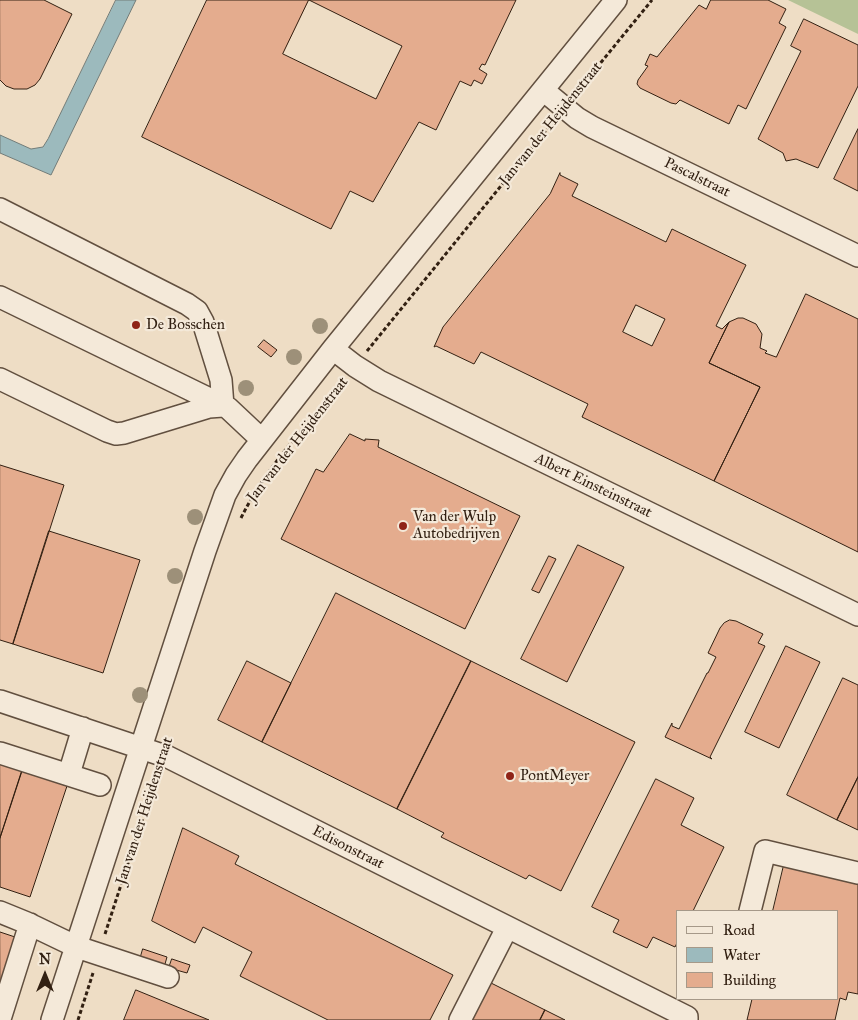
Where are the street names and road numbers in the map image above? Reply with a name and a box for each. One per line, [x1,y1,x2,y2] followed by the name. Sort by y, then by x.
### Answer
[496,58,606,190] street label: Jan van der Heijdenstraat
[661,154,733,202] street label: Pascalstraat
[244,374,352,506] street label: Jan van der Heijdenstraat
[531,450,655,522] street label: Albert Einsteinstraat
[113,735,177,887] street label: Jan van der Heijdenstraat
[309,822,387,874] street label: Edisonstraat

